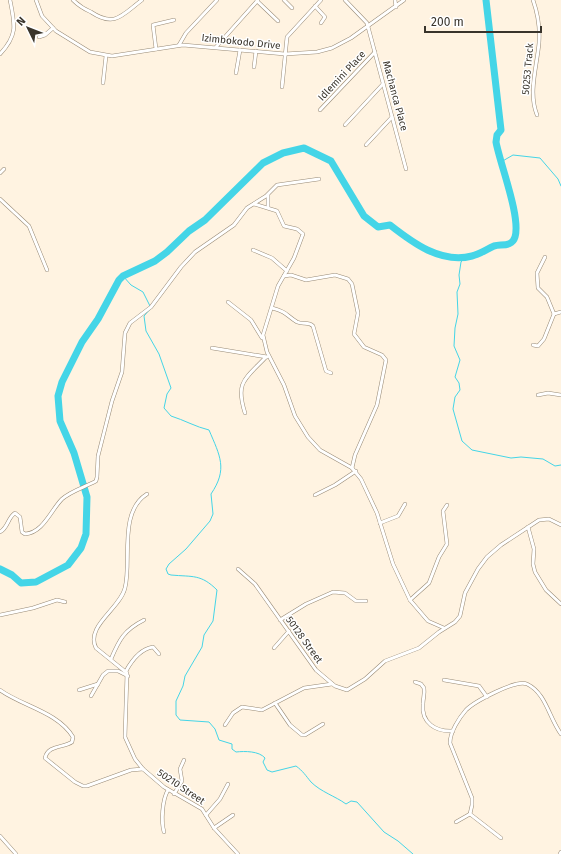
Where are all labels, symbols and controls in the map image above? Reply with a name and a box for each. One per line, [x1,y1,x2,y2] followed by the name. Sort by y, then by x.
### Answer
[8,8,48,48] north arrow
[425,8,541,34] scale bar
[14,14,28,29] text: N
[431,15,464,29] text: 200 m
[201,32,281,52] street label: Izimbokodo Drive
[520,42,536,95] street label: 50253 Track
[316,48,368,104] street label: Idlemini Place
[380,60,410,132] street label: Machanca Place
[283,614,325,666] street label: 50128 Street
[155,767,207,808] street label: 50210 Street

